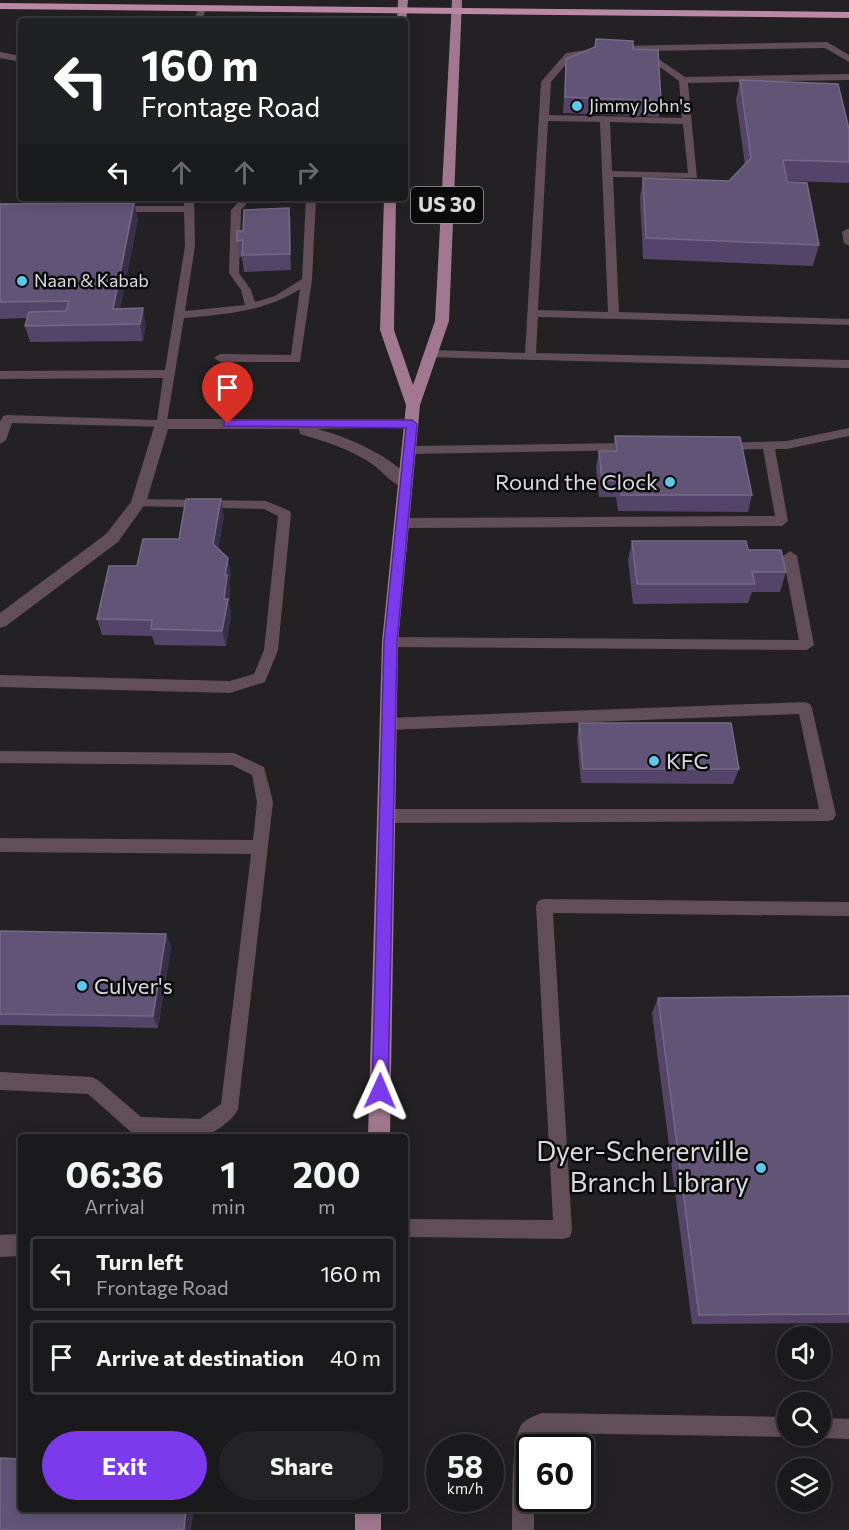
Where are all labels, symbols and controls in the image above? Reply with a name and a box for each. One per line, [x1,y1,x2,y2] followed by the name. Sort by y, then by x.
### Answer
[141,38,259,90] text: 160 m
[42,42,120,120] icon: left
[141,90,320,123] text: Frontage Road
[589,94,691,116] place label: Jimmy John's
[570,99,584,113] marker: Jimmy John's
[102,156,135,189] icon: left
[165,156,198,189] icon: ahead
[228,156,261,189] icon: ahead
[291,156,324,189] icon: right
[411,187,483,223] road number: US 30
[34,269,149,291] place label: Naan & Kabab
[15,274,29,288] marker: Naan & Kabab
[202,362,253,424] pin
[211,371,244,404] icon: arrive
[495,468,658,495] place label: Round the Clock
[663,475,677,489] marker: Round the Clock
[666,747,708,774] place label: KFC
[647,754,661,768] marker: KFC
[94,972,173,999] place label: Culver's
[75,979,89,993] marker: Culver's
[348,1059,412,1123] position arrow
[536,1134,749,1198] place label: Dyer-Schererville Branch Library
[65,1151,164,1195] text: 06:36
[220,1151,236,1195] text: 1
[293,1151,361,1195] text: 200
[754,1161,768,1175] marker: Dyer-Schererville Branch Library
[84,1194,145,1218] text: Arrival
[211,1194,245,1218] text: min
[318,1194,335,1218] text: m
[96,1248,183,1275] text: Turn left
[45,1257,78,1290] icon: left
[320,1260,381,1287] text: 160 m
[96,1275,229,1299] text: Frontage Road
[777,1326,831,1512] map controls
[777,1326,831,1380] button: sound
[45,1341,78,1374] icon: arrive
[96,1344,304,1371] text: Arrive at destination
[330,1344,381,1371] text: 40 m
[777,1392,831,1446] button: search
[42,1431,207,1500] button: Exit
[219,1431,384,1500] button: Share
[516,1434,594,1512] speed limit sign: 60
[447,1447,483,1484] text: 58
[777,1458,831,1512] button: layers
[447,1479,483,1497] text: km/h

